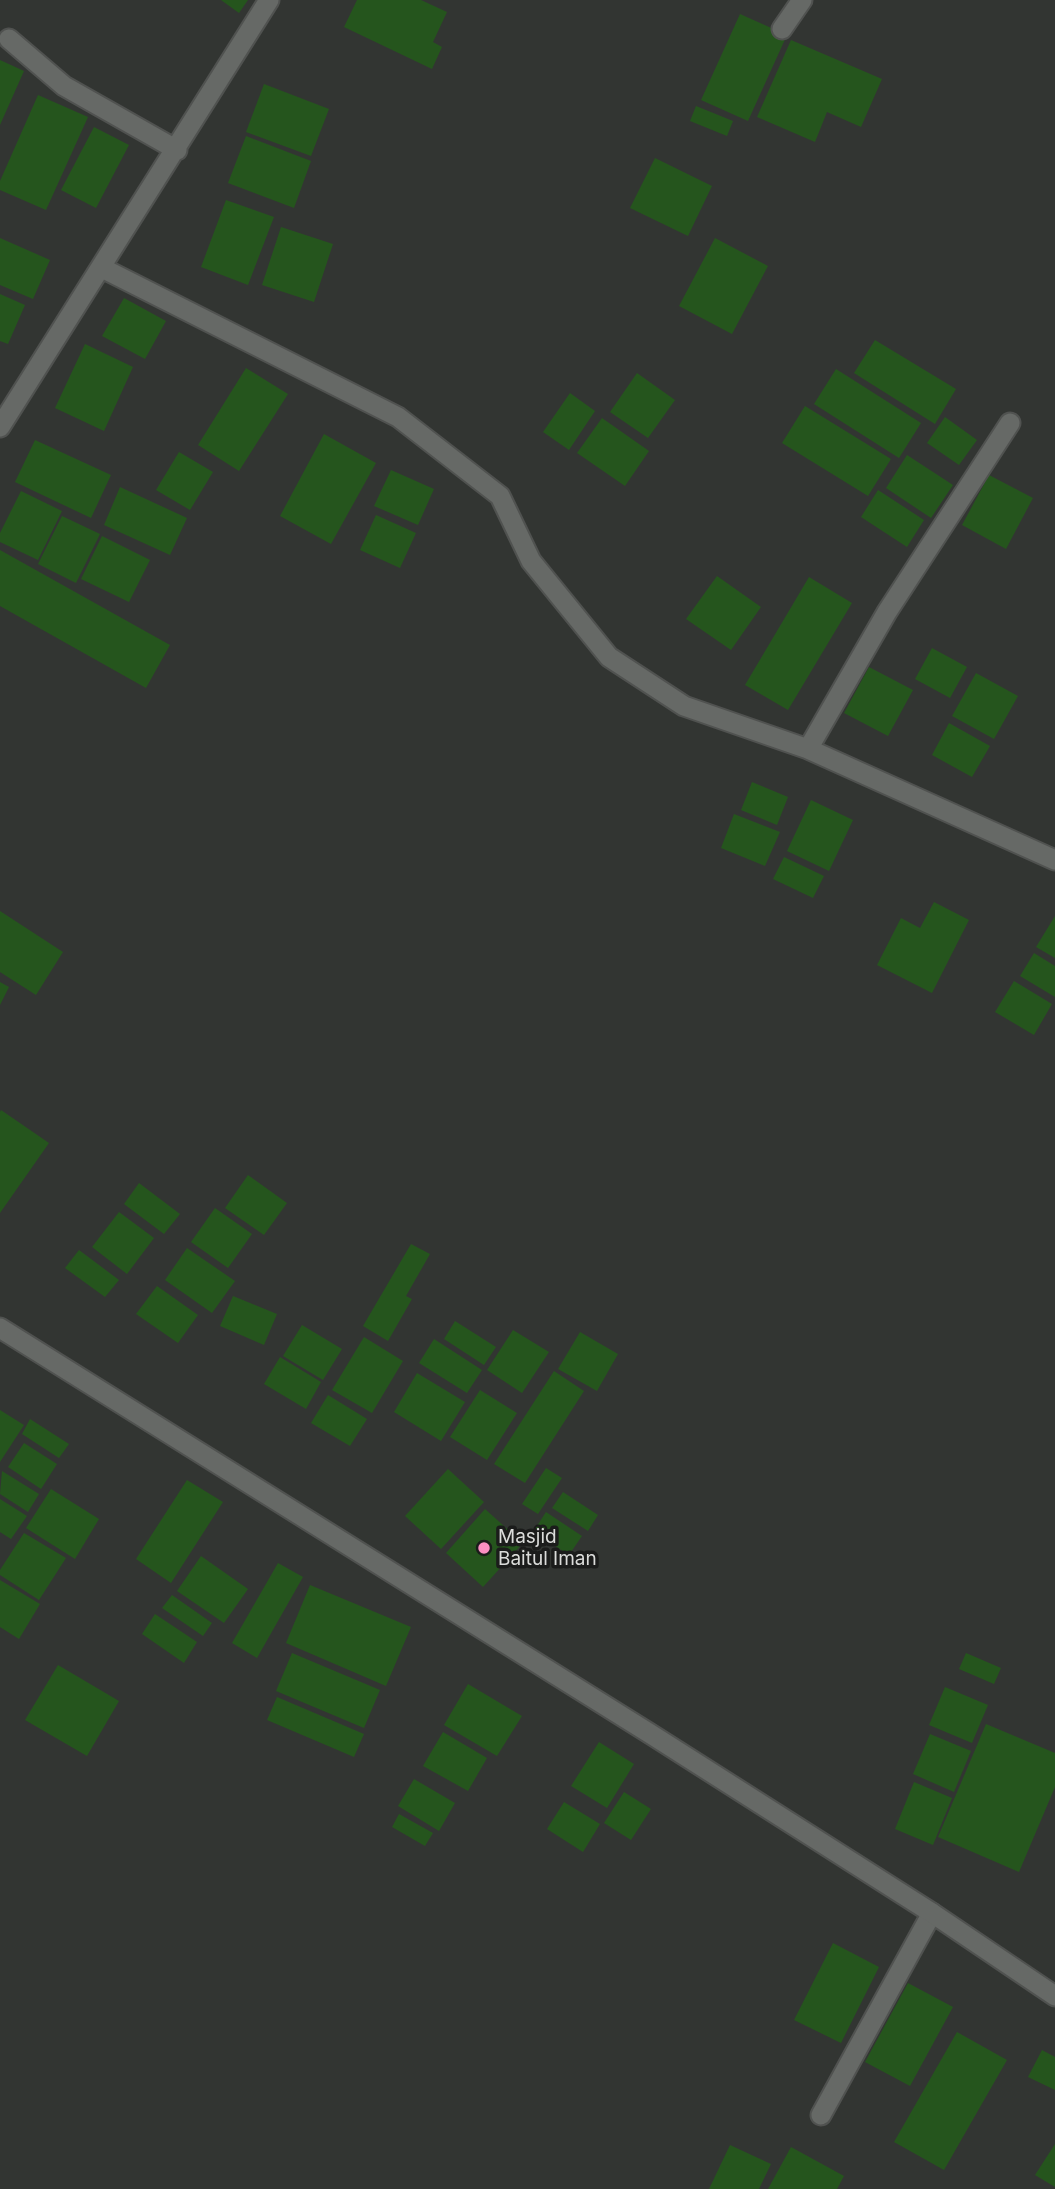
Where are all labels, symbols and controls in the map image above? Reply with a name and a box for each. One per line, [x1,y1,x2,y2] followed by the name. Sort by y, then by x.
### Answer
[498,1526,597,1570] place label: Masjid Baitul Iman
[476,1540,492,1556] marker: Masjid Baitul Iman

